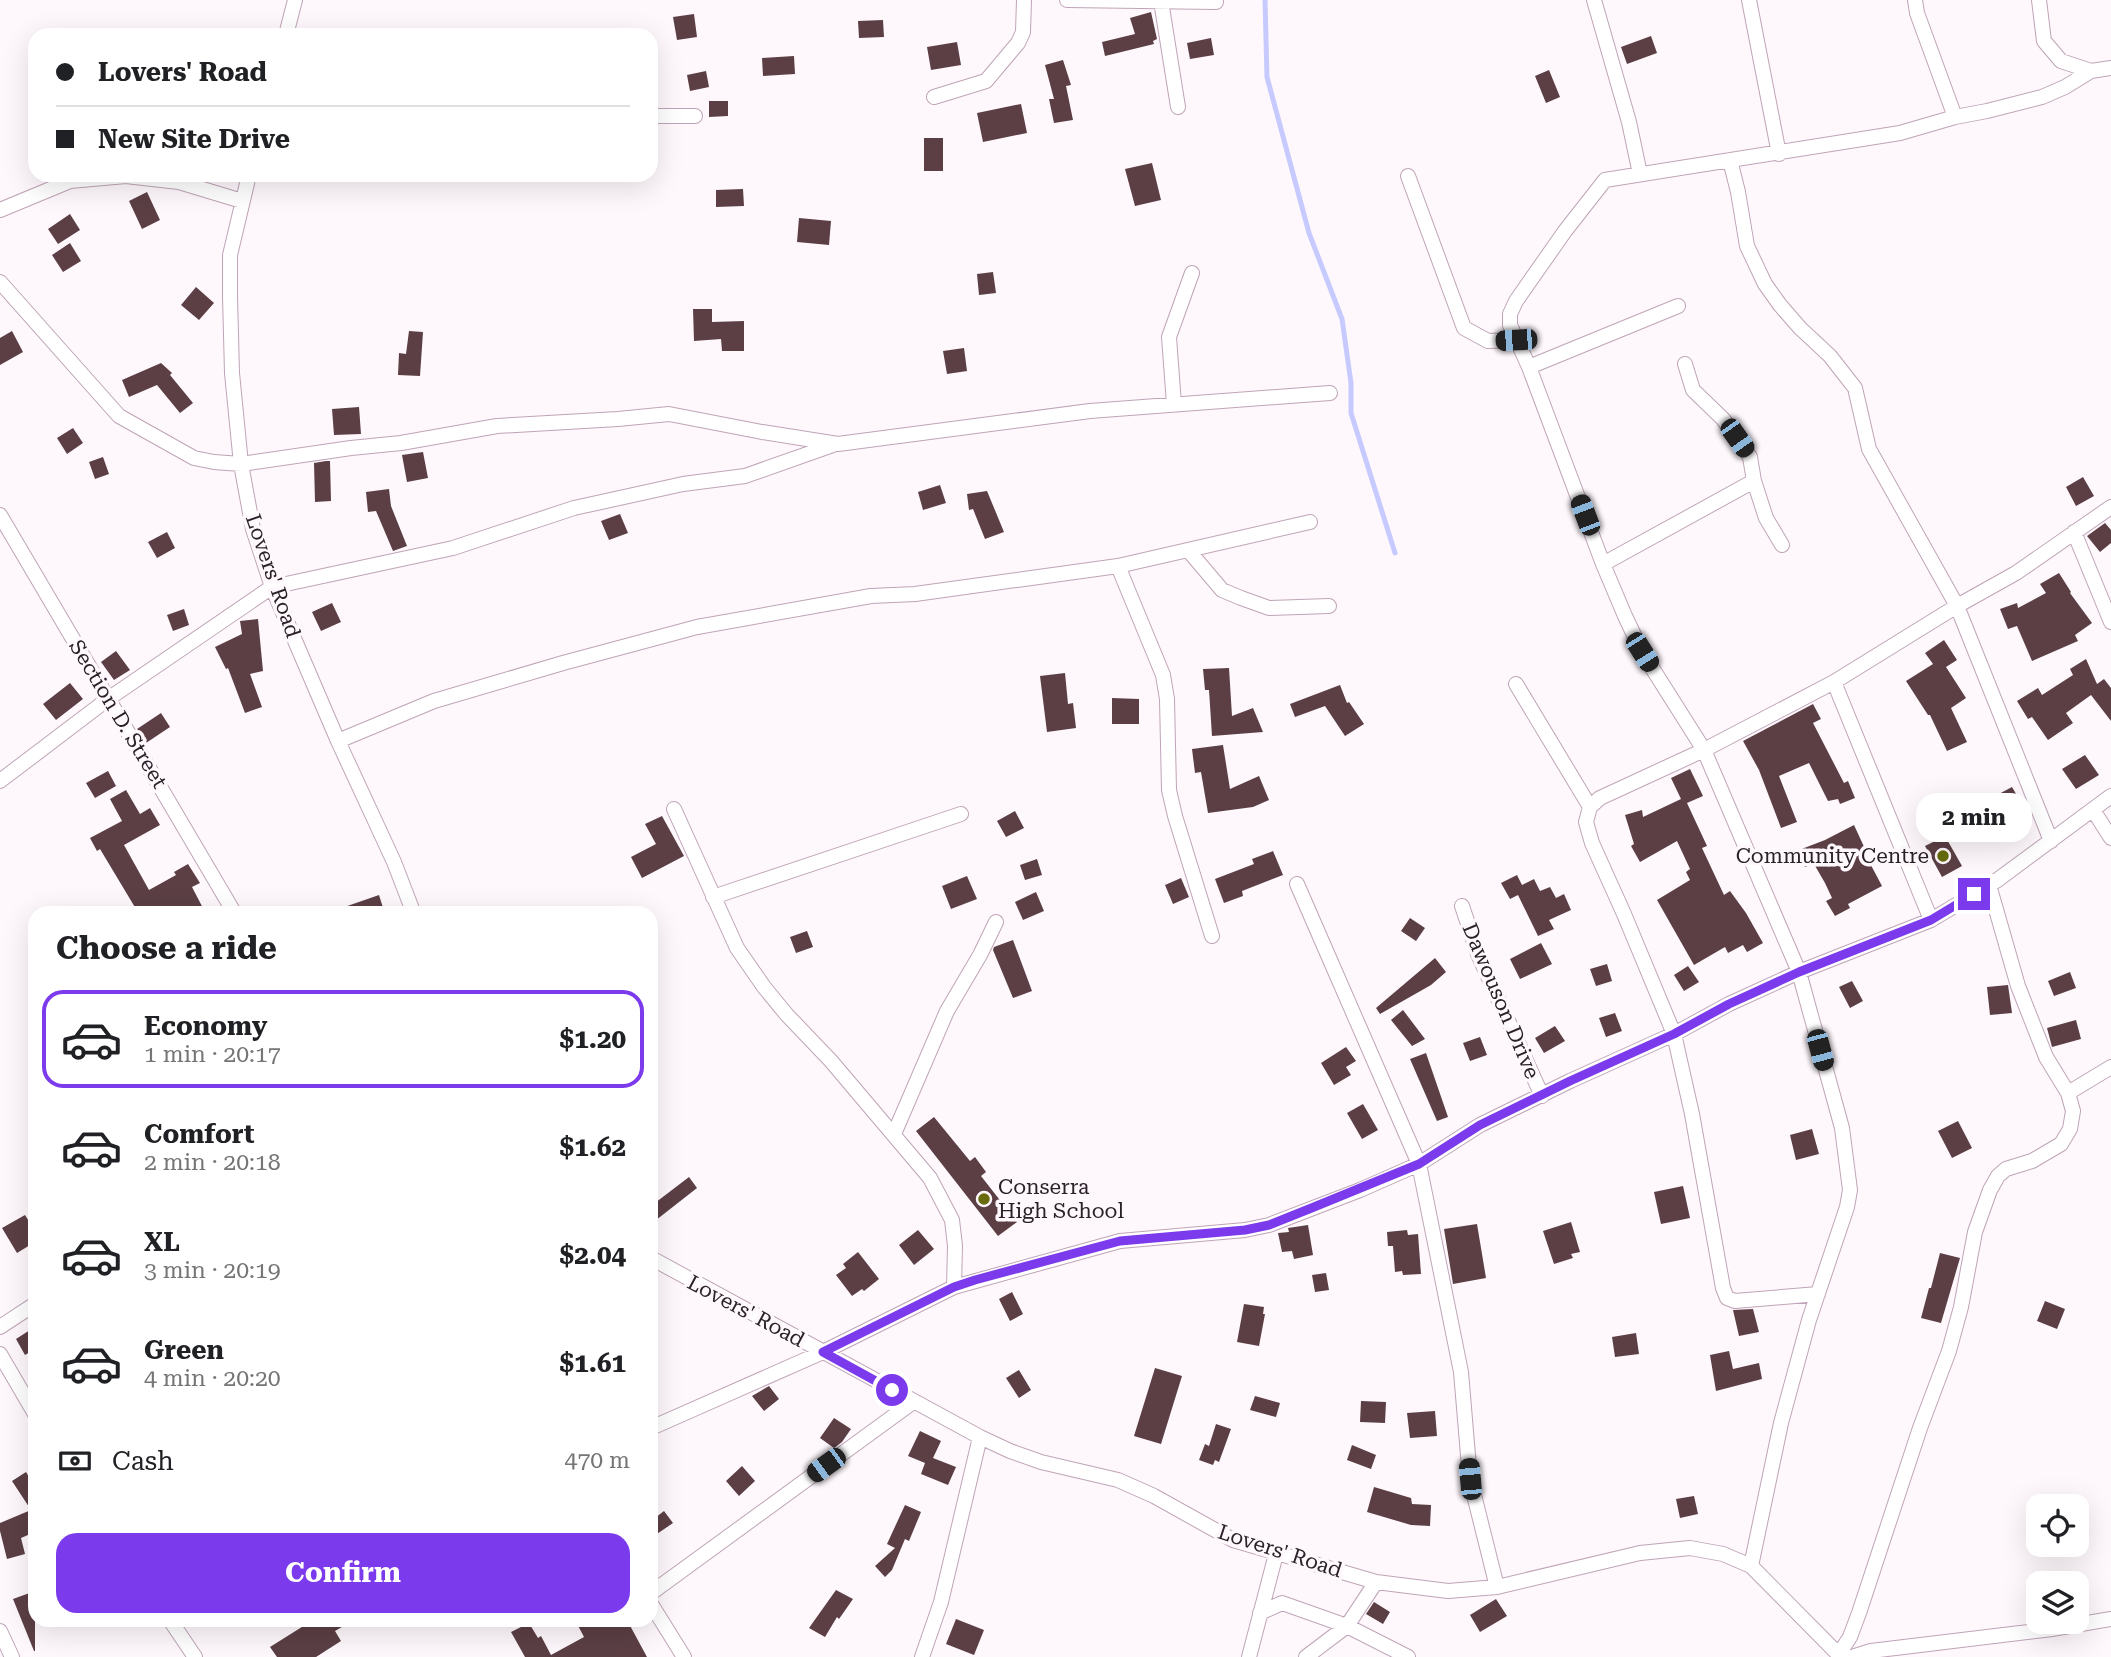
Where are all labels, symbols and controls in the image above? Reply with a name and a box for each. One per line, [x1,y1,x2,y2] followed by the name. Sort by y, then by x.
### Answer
[98,57,267,87] text: Lovers' Road
[98,124,290,154] text: New Site Drive
[1495,328,1538,352] car
[1717,415,1758,461] car
[1568,492,1603,538] car
[241,511,306,641] street label: Lovers' Road
[1622,629,1663,675] car
[64,635,172,793] street label: Section D. Street
[1916,792,2032,842] callout: 2 min
[1942,804,2006,831] text: 2 min
[1736,844,1929,868] place label: Community Centre
[1935,848,1951,864] marker: Community Centre
[1958,878,1990,910] route end
[1457,920,1545,1082] street label: Dawouson Drive
[56,929,277,967] text: Choose a ride
[60,1008,123,1071] icon: car
[144,1011,267,1041] text: Economy
[560,1024,626,1054] text: $1.20
[1805,1027,1836,1073] car
[144,1041,281,1068] text: 1 min · 20:17
[60,1116,123,1179] icon: car
[144,1119,254,1149] text: Comfort
[560,1132,626,1162] text: $1.62
[144,1149,281,1176] text: 2 min · 20:18
[998,1175,1124,1223] place label: Conserra High School
[976,1191,992,1207] marker: Conserra High School
[60,1224,123,1287] icon: car
[144,1227,180,1257] text: XL
[560,1240,626,1270] text: $2.04
[144,1257,281,1284] text: 3 min · 20:19
[683,1270,809,1352] street label: Lovers' Road
[60,1332,123,1395] icon: car
[144,1335,224,1365] text: Green
[560,1348,626,1378] text: $1.61
[144,1365,281,1392] text: 4 min · 20:20
[876,1374,908,1406] route start
[56,1442,94,1480] icon: cash
[803,1444,850,1486] car
[112,1446,174,1476] text: Cash
[565,1447,630,1474] text: 470 m
[1458,1457,1483,1501] car
[2026,1494,2089,1634] map controls
[2026,1494,2089,1557] button: locate
[1215,1520,1346,1583] street label: Lovers' Road
[56,1533,630,1613] button: Confirm
[2026,1571,2089,1634] button: layers

